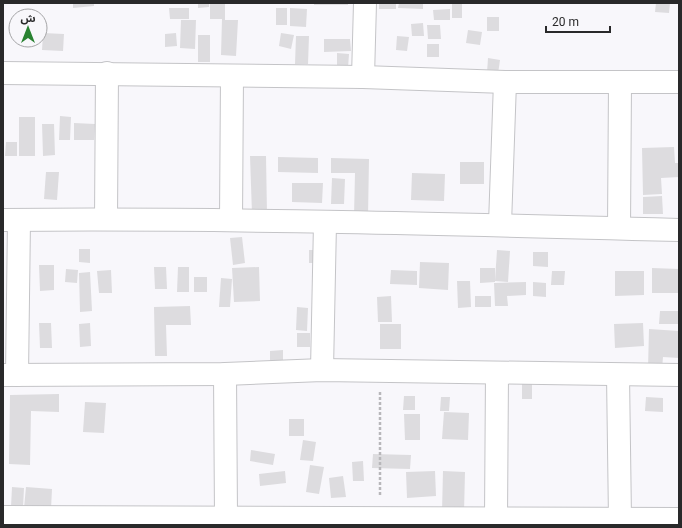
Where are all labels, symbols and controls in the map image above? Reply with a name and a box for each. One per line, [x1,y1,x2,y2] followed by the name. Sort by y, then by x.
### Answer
[8,8,48,48] north arrow
[546,8,610,34] scale bar
[20,12,36,25] text: ش
[552,15,579,29] text: 20 m

